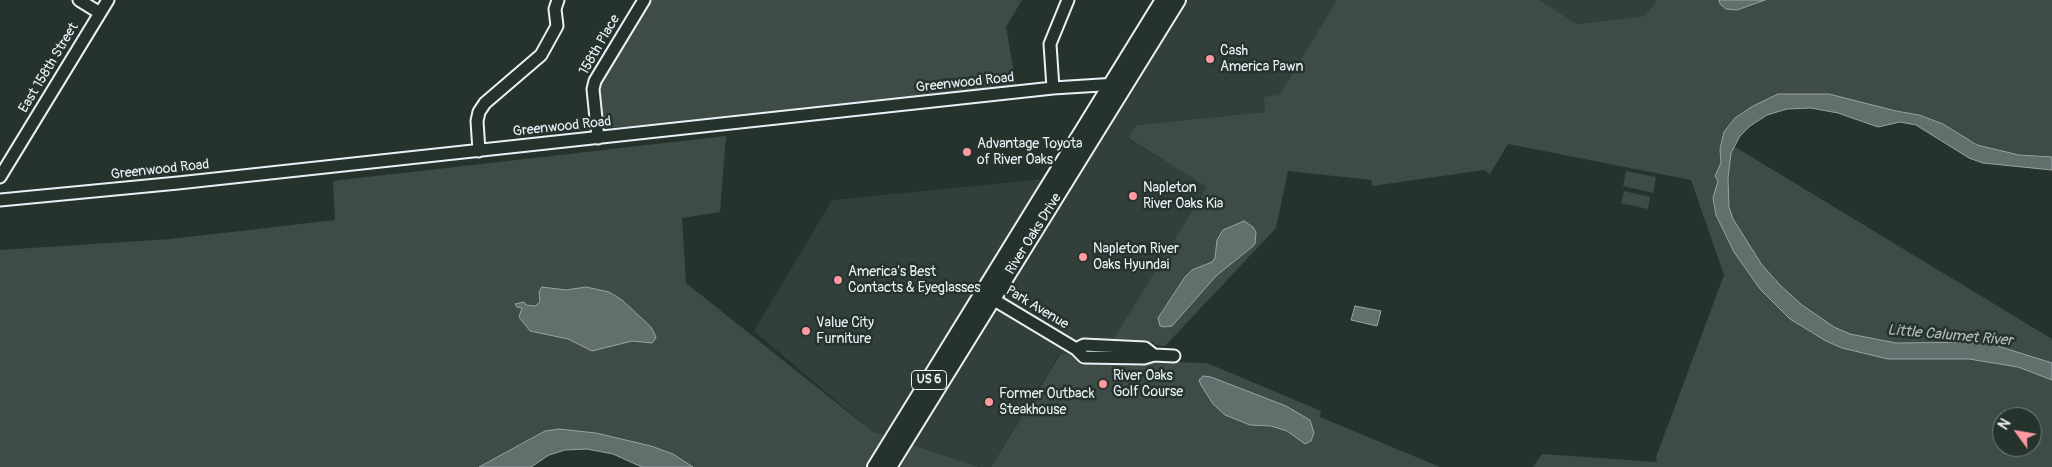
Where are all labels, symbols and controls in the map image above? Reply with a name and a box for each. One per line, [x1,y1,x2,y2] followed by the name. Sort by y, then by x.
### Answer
[576,12,624,78] street label: 158th Place
[16,20,82,116] street label: East 158th Street
[1220,43,1303,75] place label: Cash America Pawn
[1204,53,1216,65] marker: Cash America Pawn
[915,69,1015,97] street label: Greenwood Road
[512,113,612,141] street label: Greenwood Road
[977,136,1083,168] place label: Advantage Toyota of River Oaks
[961,146,973,158] marker: Advantage Toyota of River Oaks
[110,156,210,184] street label: Greenwood Road
[1143,180,1223,212] place label: Napleton River Oaks Kia
[1002,190,1066,278] street label: River Oaks Drive
[1127,190,1139,202] marker: Napleton River Oaks Kia
[1093,241,1179,274] place label: Napleton River Oaks Hyundai
[1077,251,1089,263] marker: Napleton River Oaks Hyundai
[848,264,980,296] place label: America's Best Contacts & Eyeglasses
[832,274,844,286] marker: America's Best Contacts & Eyeglasses
[1002,283,1072,333] street label: Park Avenue
[816,315,874,348] place label: Value City Furniture
[1887,322,2013,350] water label: Little Calumet River
[800,325,812,337] marker: Value City Furniture
[1113,368,1183,401] place label: River Oaks Golf Course
[912,370,946,390] road number: US 6
[1097,378,1109,390] marker: River Oaks Golf Course
[999,386,1095,418] place label: Former Outback Steakhouse
[983,396,995,408] marker: Former Outback Steakhouse
[1992,407,2042,457] north arrow
[1995,416,2014,433] text: N

